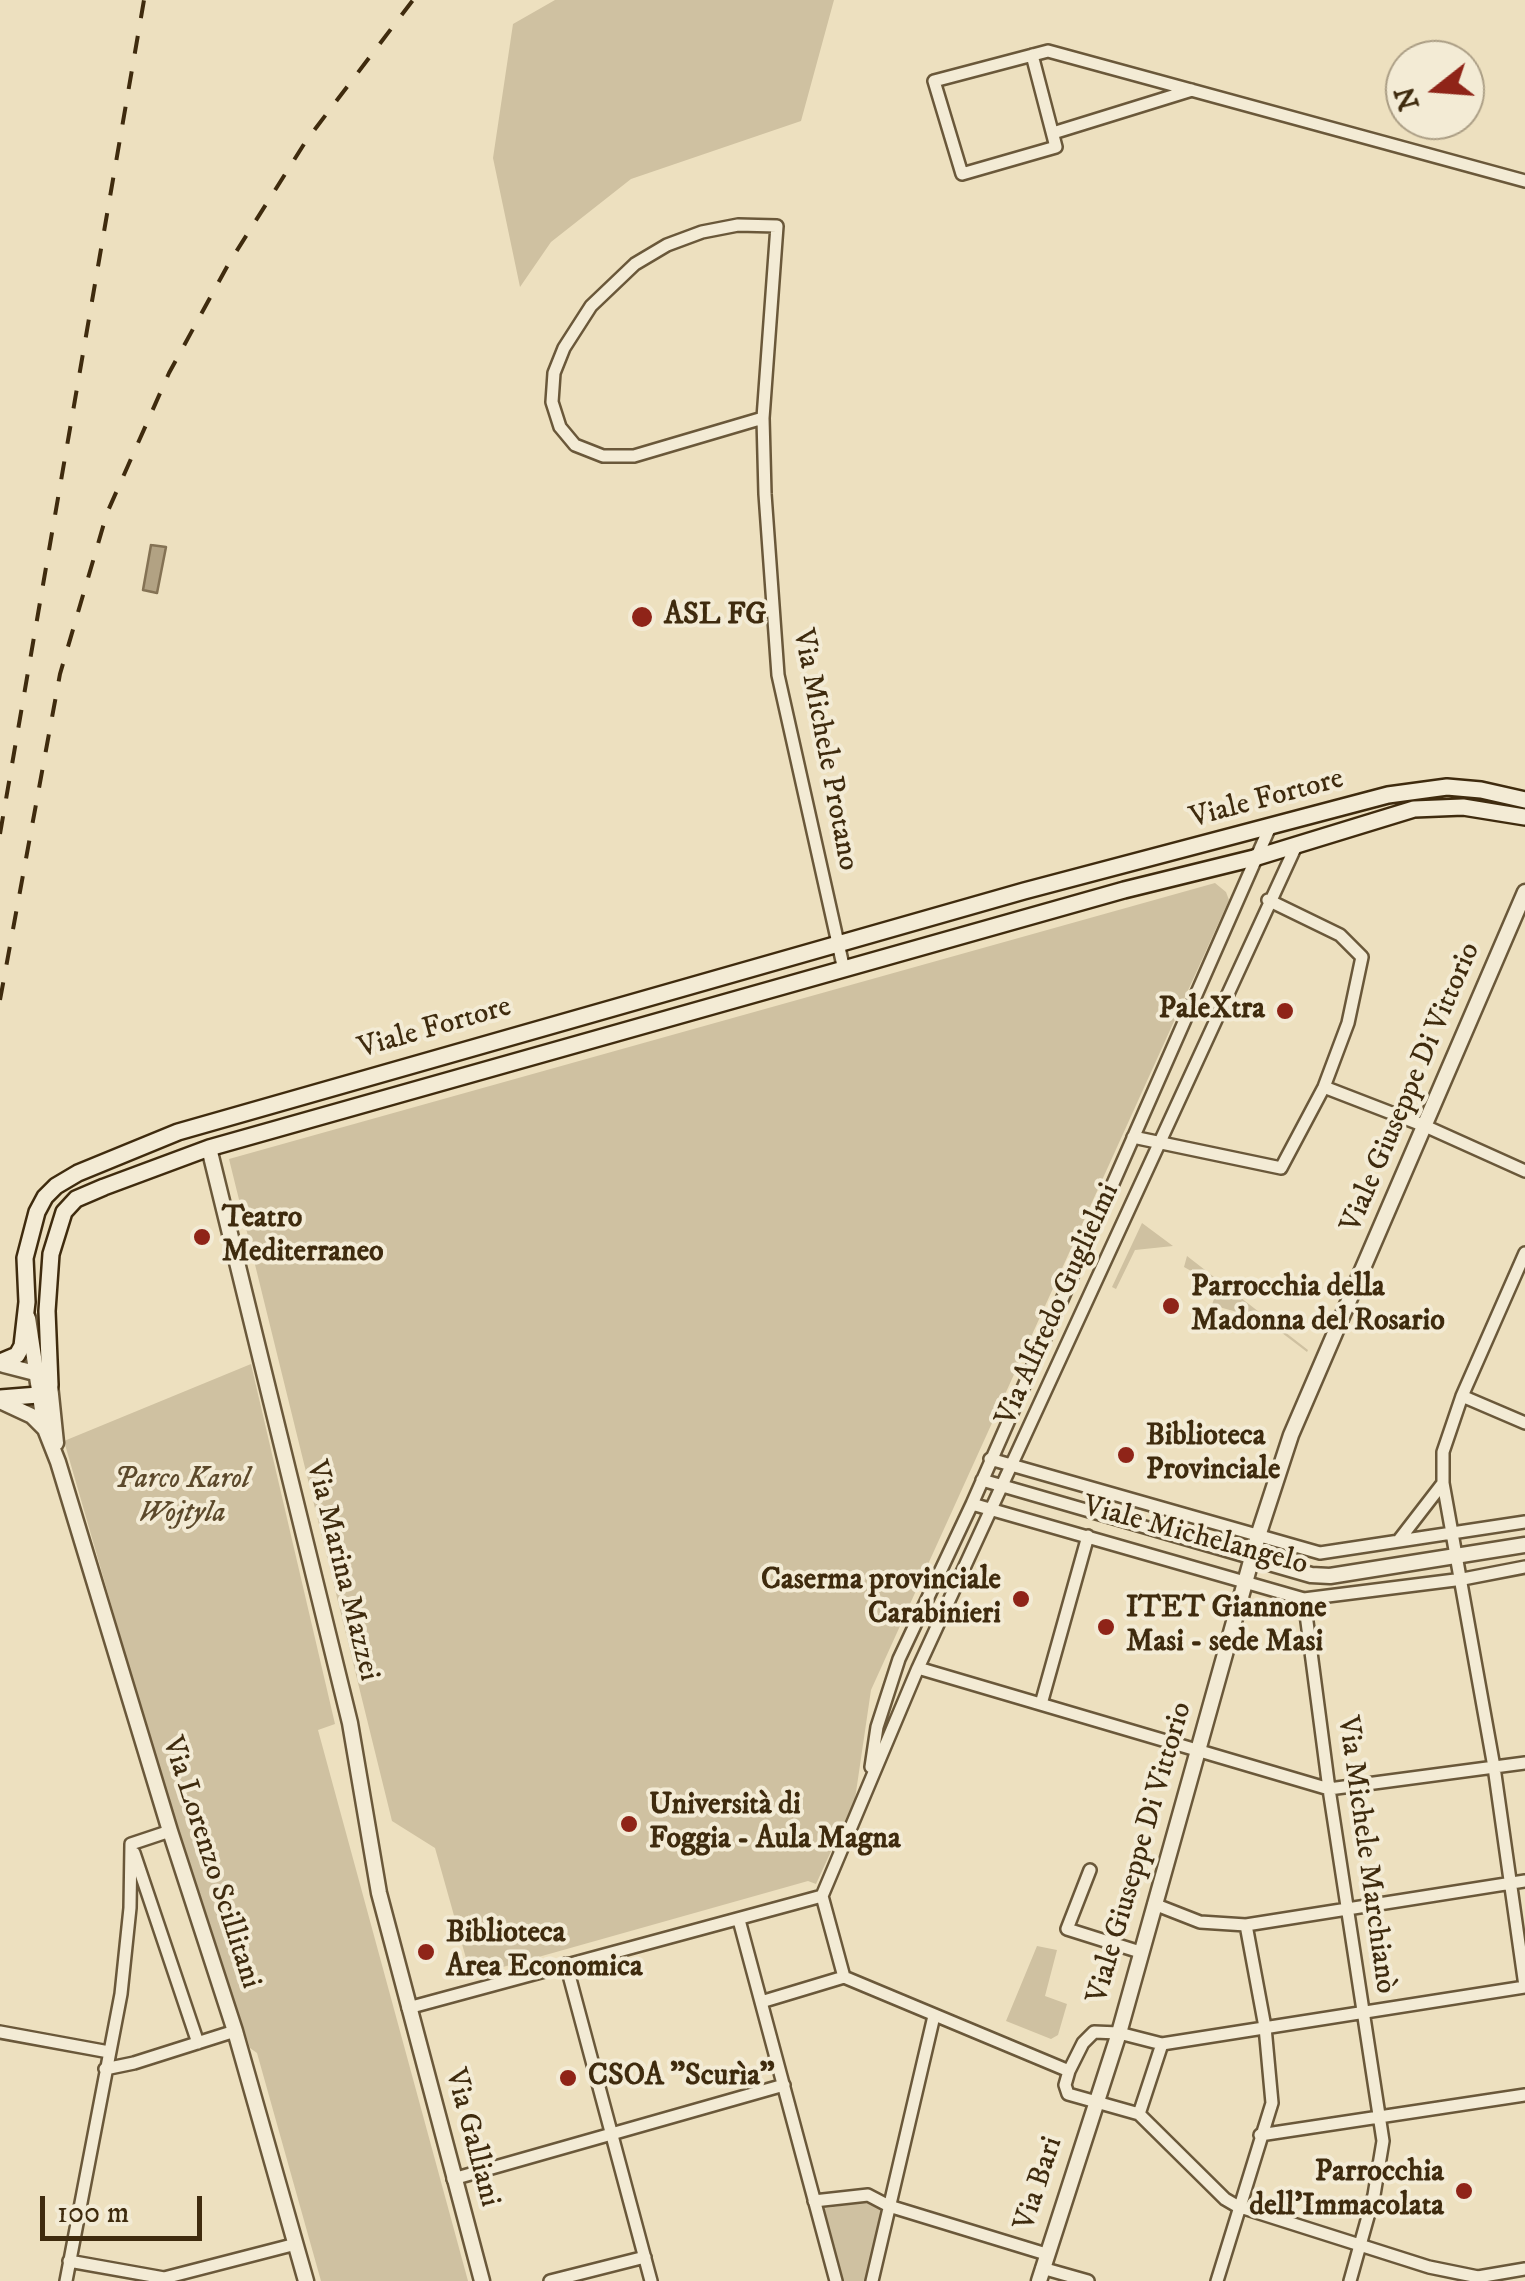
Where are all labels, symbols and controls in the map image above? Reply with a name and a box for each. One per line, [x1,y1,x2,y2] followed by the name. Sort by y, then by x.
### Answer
[1385,40,1485,140] north arrow
[1388,82,1428,114] text: N
[664,599,766,635] place label: ASL FG
[629,604,655,630] marker: ASL FG
[783,626,865,874] street label: Via Michele Protano
[1186,762,1348,838] street label: Viale Fortore
[1335,938,1489,1238] street label: Viale Giuseppe Di Vittorio
[354,990,516,1068] street label: Viale Fortore
[1159,993,1265,1029] place label: PaleXtra
[1274,1000,1296,1022] marker: PaleXtra
[989,1178,1129,1432] street label: Via Alfredo Guglielmi
[222,1202,384,1272] place label: Teatro Mediterraneo
[191,1226,213,1248] marker: Teatro Mediterraneo
[1191,1271,1445,1342] place label: Parrocchia della Madonna del Rosario
[1160,1295,1182,1317] marker: Parrocchia della Madonna del Rosario
[1146,1420,1280,1490] place label: Biblioteca Provinciale
[1115,1444,1137,1466] marker: Biblioteca Provinciale
[296,1457,386,1685] street label: Via Marina Mazzei
[114,1463,250,1534] park label: Parco Karol Wojtyla
[1079,1490,1311,1584] street label: Viale Michelangelo
[761,1564,1001,1634] place label: Caserma provinciale Carabinieri
[1010,1588,1032,1610] marker: Caserma provinciale Carabinieri
[1126,1592,1327,1662] place label: ITET Giannone Masi - sede Masi
[1095,1616,1117,1638] marker: ITET Giannone Masi - sede Masi
[1081,1698,1201,2008] street label: Viale Giuseppe Di Vittorio
[1328,1714,1402,1996] street label: Via Michele Marchianò
[152,1732,268,1994] street label: Via Lorenzo Scillitani
[649,1789,901,1860] place label: Università di Foggia - Aula Magna
[618,1813,640,1835] marker: Università di Foggia - Aula Magna
[446,1917,643,1988] place label: Biblioteca Area Economica
[415,1941,437,1963] marker: Biblioteca Area Economica
[588,2060,775,2096] place label: CSOA "Scurìa"
[435,2065,507,2211] street label: Via Galliani
[557,2067,579,2089] marker: CSOA "Scurìa"
[1008,2133,1072,2235] street label: Via Bari
[1249,2156,1444,2226] place label: Parrocchia dell'Immacolata
[45,2176,208,2238] scale bar
[1453,2180,1475,2202] marker: Parrocchia dell'Immacolata
[57,2195,129,2232] text: 100 m

